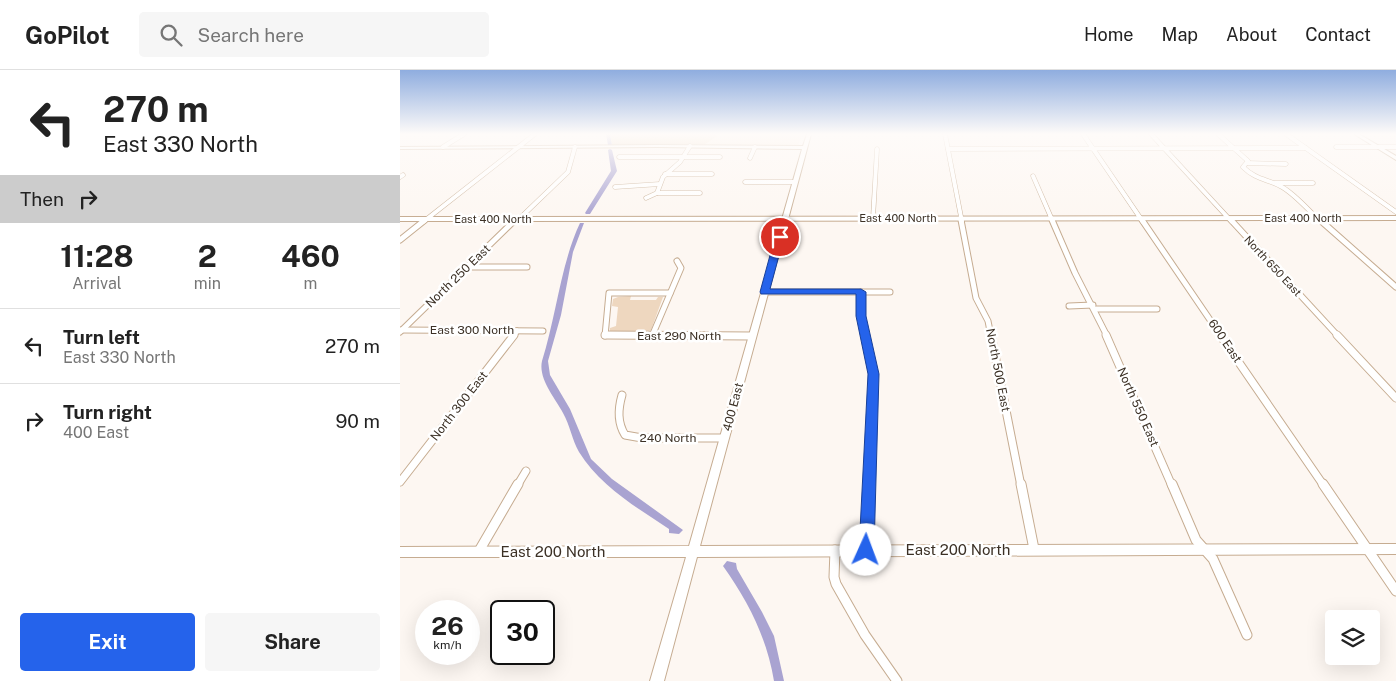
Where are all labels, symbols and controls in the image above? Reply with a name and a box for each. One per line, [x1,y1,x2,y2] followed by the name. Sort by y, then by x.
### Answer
[139,12,489,57] search box
[25,21,109,49] text: GoPilot
[157,21,185,49] icon: search
[197,24,304,46] text: Search here
[1084,24,1134,45] text: Home
[1162,24,1198,45] text: Map
[1226,24,1277,45] text: About
[1305,24,1371,45] text: Contact
[103,89,209,130] text: 270 m
[20,90,85,155] icon: left
[103,131,258,157] text: East 330 North
[74,185,102,213] icon: right
[20,188,64,210] text: Then
[859,212,937,224] street label: East 400 North
[1264,212,1342,224] street label: East 400 North
[454,213,532,225] street label: East 400 North
[759,216,801,258] pin
[766,223,794,251] icon: arrive
[1242,234,1304,298] street label: North 650 East
[60,238,134,274] text: 11:28
[198,238,217,274] text: 2
[281,238,340,274] text: 460
[423,241,493,310] street label: North 250 East
[72,274,122,293] text: Arrival
[194,274,221,293] text: min
[304,274,317,293] text: m
[1205,317,1245,366] street label: 600 East
[430,323,514,337] street label: East 300 North
[63,326,140,348] text: Turn left
[983,327,1013,413] street label: North 500 East
[637,329,721,343] street label: East 290 North
[20,332,48,360] icon: left
[325,335,380,357] text: 270 m
[63,348,176,367] text: East 330 North
[1114,365,1162,449] street label: North 550 East
[428,368,491,444] street label: North 300 East
[720,381,746,433] street label: 400 East
[63,401,152,423] text: Turn right
[20,407,48,435] icon: right
[336,410,380,432] text: 90 m
[63,423,129,442] text: 400 East
[640,431,696,445] street label: 240 North
[839,523,891,575] position arrow
[906,541,1011,558] street label: East 200 North
[501,543,606,560] street label: East 200 North
[490,600,555,665] speed limit sign: 30
[1325,610,1380,665] map controls
[1325,610,1380,665] button: layers
[431,611,464,641] text: 26
[20,613,195,671] button: Exit
[205,613,380,671] button: Share
[433,638,462,652] text: km/h

